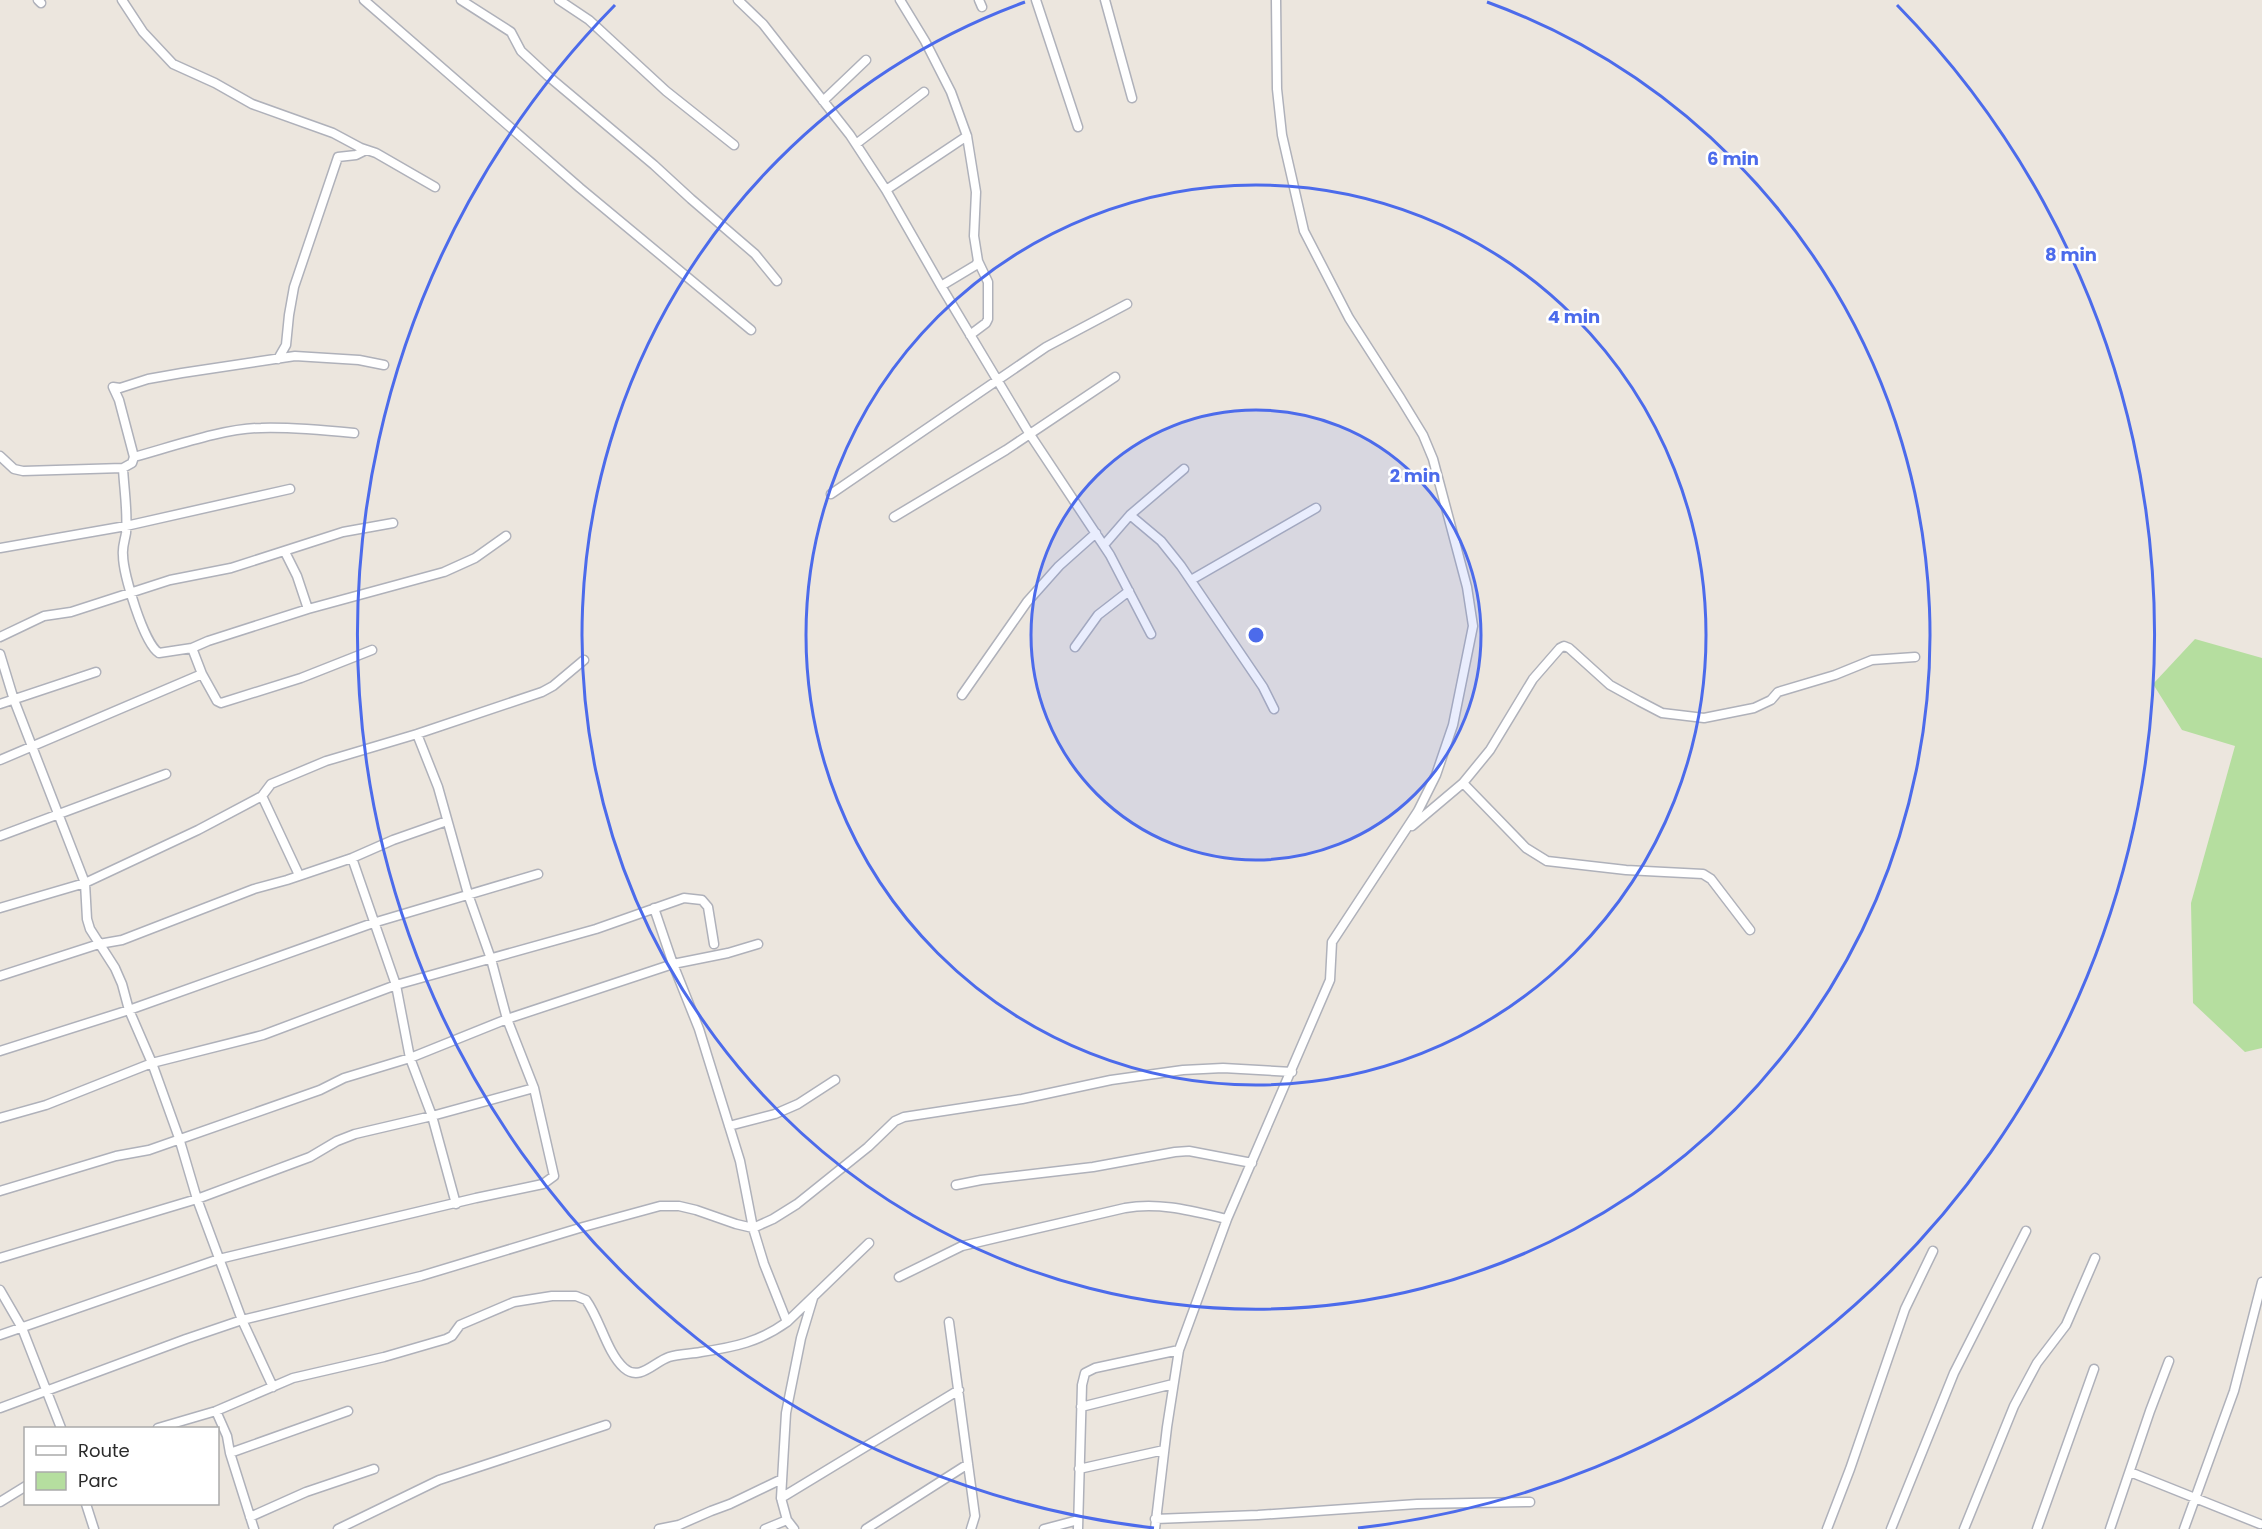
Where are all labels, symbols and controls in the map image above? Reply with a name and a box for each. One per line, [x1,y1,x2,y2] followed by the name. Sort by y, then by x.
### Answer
[1707,146,1759,171] text: 6 min
[2045,242,2097,267] text: 8 min
[1548,304,1600,329] text: 4 min
[1390,463,1440,488] text: 2 min
[1246,625,1266,645] centre of rings
[24,1427,219,1505] legend
[78,1438,130,1463] text: Route
[78,1468,118,1493] text: Parc

